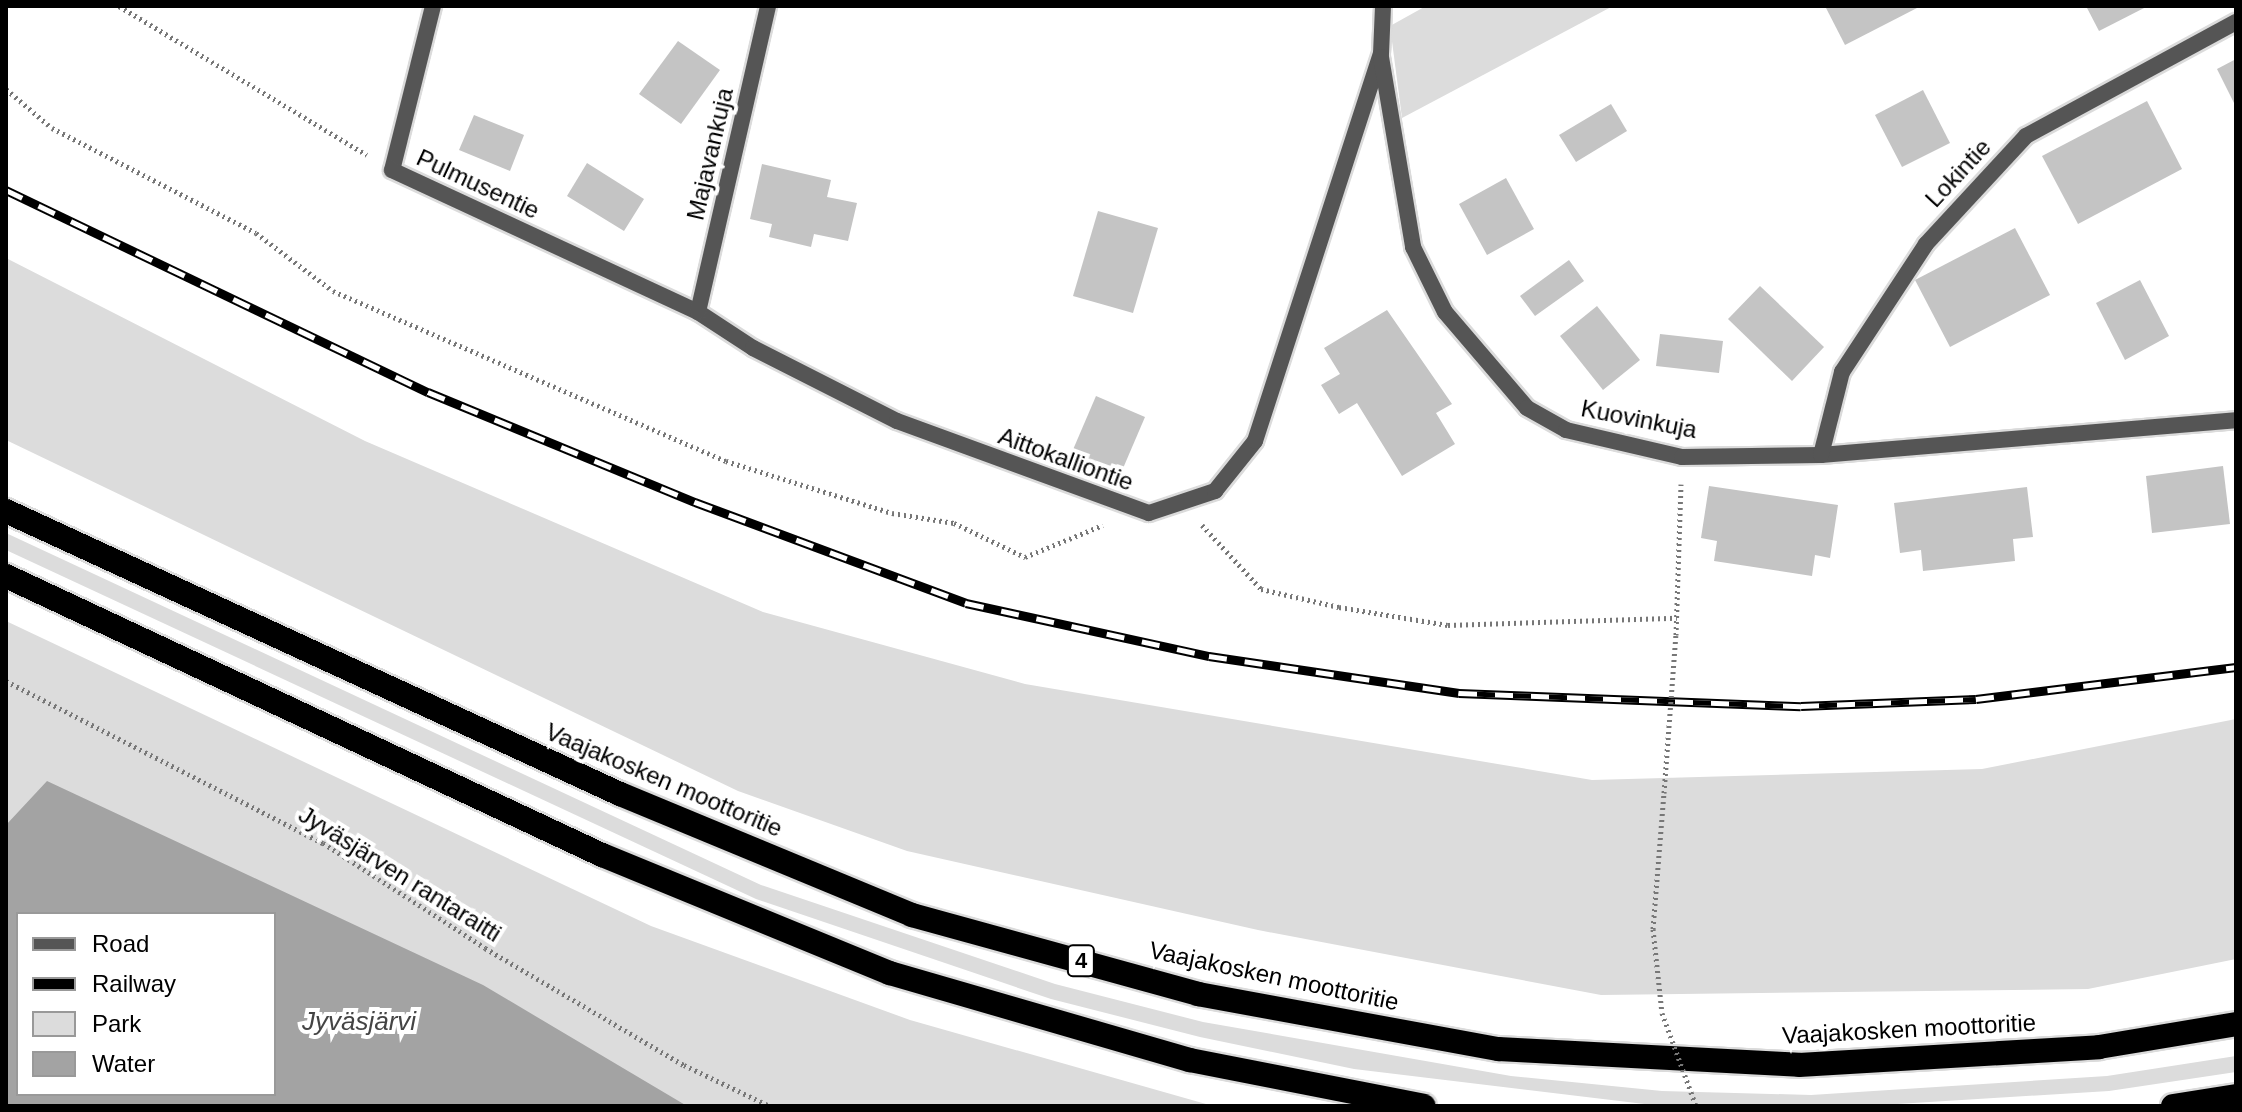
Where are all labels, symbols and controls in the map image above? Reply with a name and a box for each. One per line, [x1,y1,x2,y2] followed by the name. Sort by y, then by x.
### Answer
[681,85,739,223] street label: Majavankuja
[1919,133,1997,213] street label: Lokintie
[412,143,544,225] street label: Pulmusentie
[1579,394,1699,444] street label: Kuovinkuja
[995,421,1137,497] street label: Aittokalliontie
[541,717,787,843] street label: Vaajakosken moottoritie
[293,800,507,948] street label: Jyväsjärven rantaraitti
[16,912,276,1096] legend
[92,930,149,957] text: Road
[1147,935,1401,1017] street label: Vaajakosken moottoritie
[1065,943,1097,979] road number: 4
[92,970,176,997] text: Railway
[302,1006,416,1038] water label: Jyväsjärvi
[1781,1008,2037,1050] street label: Vaajakosken moottoritie
[92,1010,141,1037] text: Park
[92,1050,155,1077] text: Water

